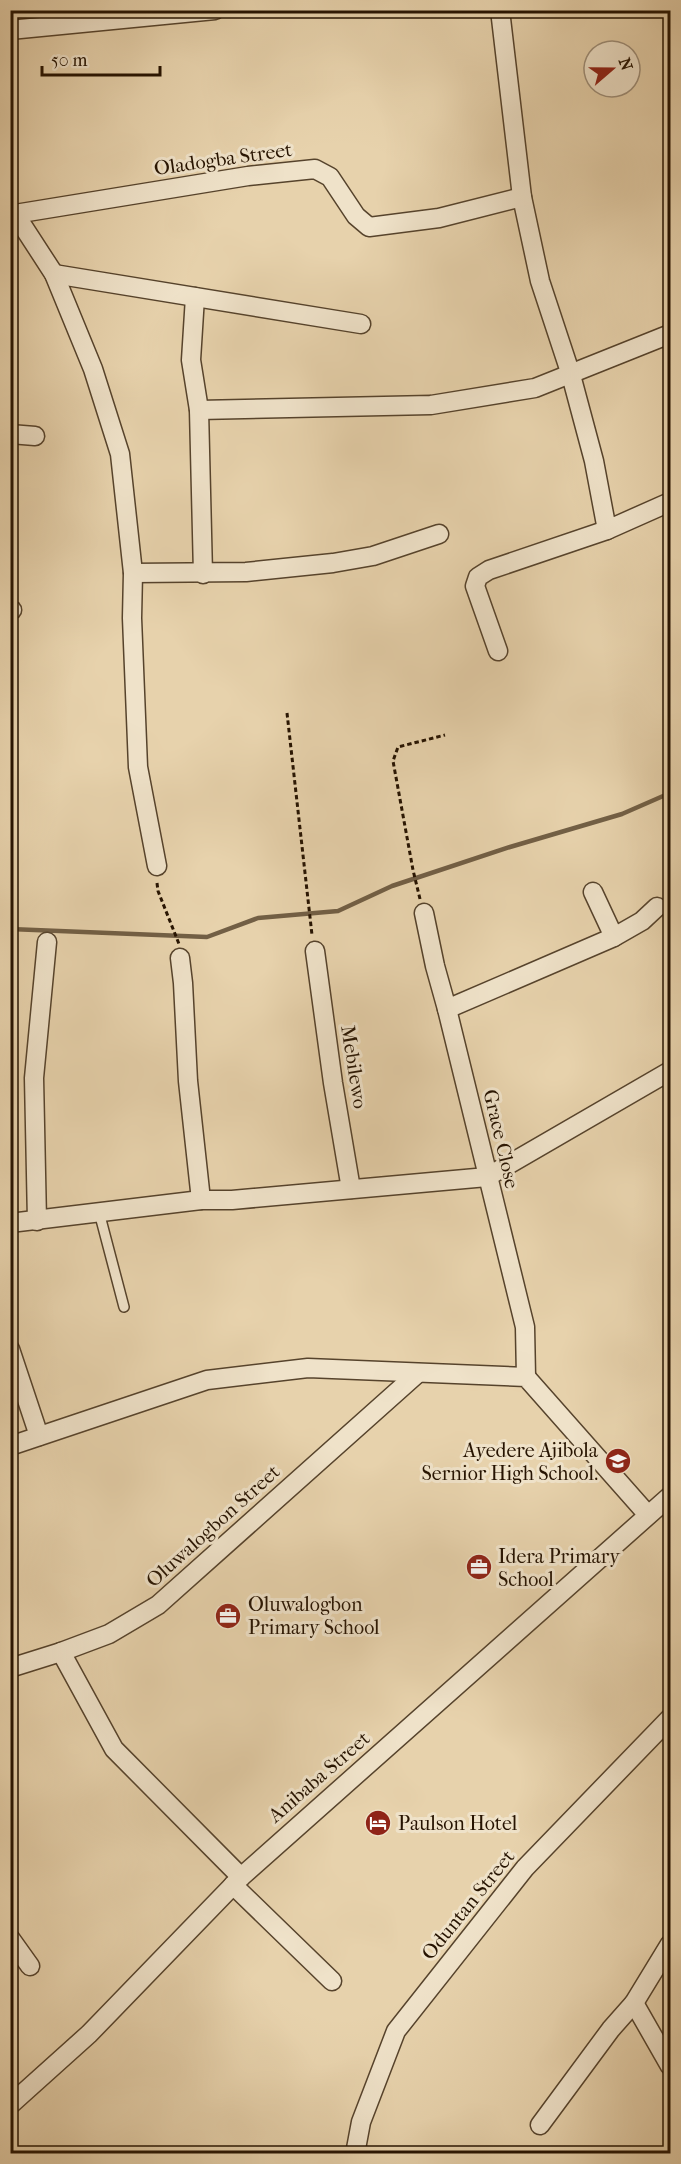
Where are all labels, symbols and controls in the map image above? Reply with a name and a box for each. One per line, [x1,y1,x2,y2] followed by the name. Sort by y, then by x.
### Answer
[42,39,160,77] scale bar
[582,39,642,99] north arrow
[51,50,88,71] text: 50 m
[615,55,637,74] text: N
[153,138,293,180] street label: Oladogba Street
[336,1024,372,1110] street label: Mebilewo
[478,1087,524,1191] street label: Grace Close
[422,1439,599,1485] place label: Ayedere Ajibola Sernior High School.
[603,1446,633,1476] school or university icon: Ayedere Ajibola Sernior High School.
[141,1460,285,1592] street label: Oluwalogbon Street
[498,1545,621,1591] place label: Idera Primary School
[464,1552,494,1582] office icon: Idera Primary School
[248,1593,380,1639] place label: Oluwalogbon Primary School
[213,1601,243,1631] office icon: Oluwalogbon Primary School
[263,1727,374,1828] street label: Anibaba Street
[363,1808,393,1838] hotel icon: Paulson Hotel
[398,1812,518,1835] place label: Paulson Hotel
[417,1845,519,1965] street label: Oduntan Street

